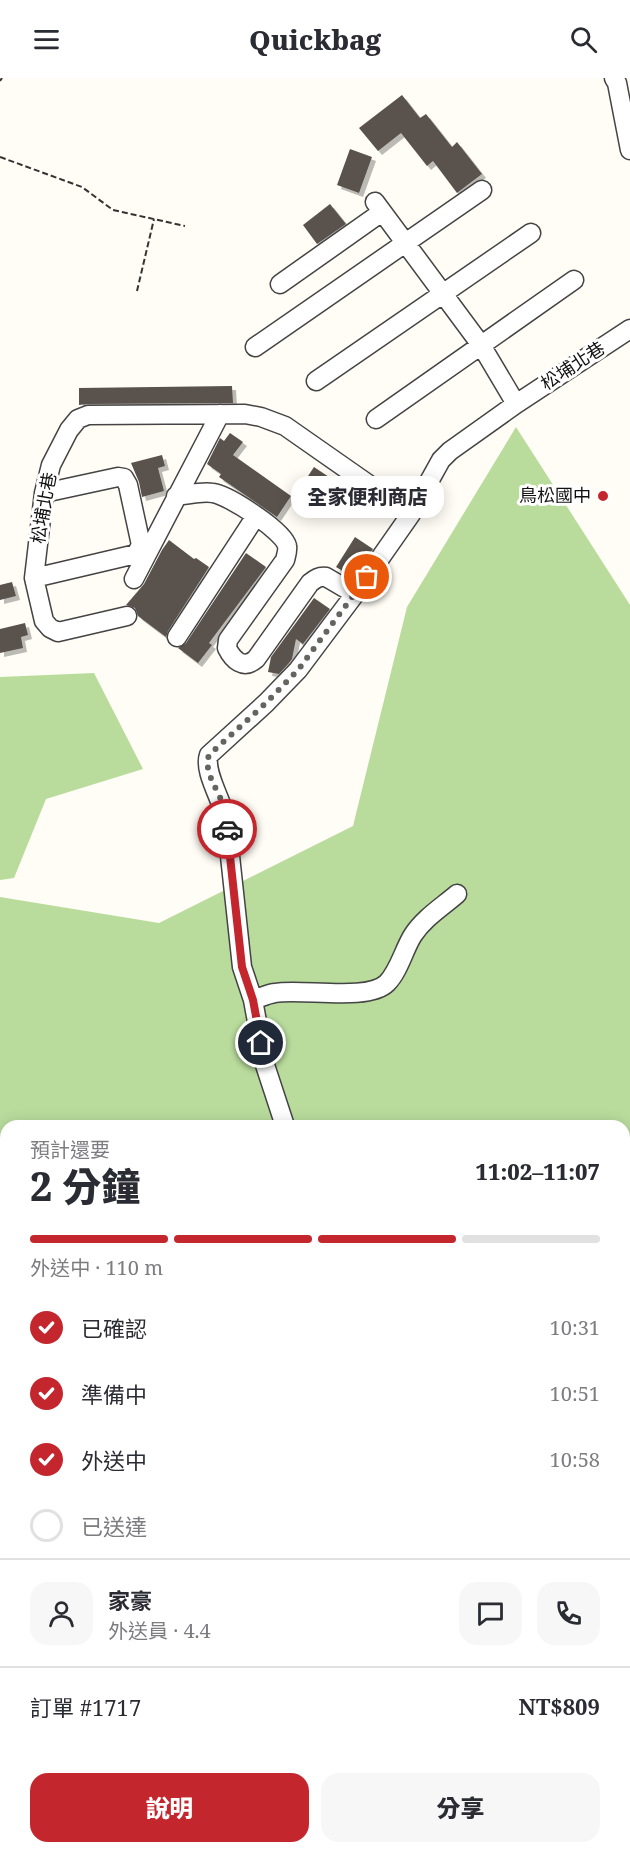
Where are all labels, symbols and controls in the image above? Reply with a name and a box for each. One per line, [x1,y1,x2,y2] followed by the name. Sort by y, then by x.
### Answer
[249,21,381,58] text: Quickbag
[30,23,63,56] icon: menu
[567,23,600,56] icon: search
[536,335,609,395] street label: 松埔北巷
[25,470,61,545] street label: 松埔北巷
[290,475,443,517] callout: 全家便利商店
[308,483,428,510] text: 全家便利商店
[519,483,591,507] place label: 鳥松國中
[596,489,610,503] marker: 鳥松國中
[341,551,392,602] pin
[350,560,383,593] icon: bag
[197,799,257,859] courier
[211,813,244,846] icon: car
[235,1017,286,1068] pin
[244,1026,277,1059] icon: home
[30,1136,110,1163] text: 預計還要
[476,1156,600,1186] text: 11:02–11:07
[30,1159,140,1212] text: 2 分鐘
[30,1254,163,1281] text: 外送中 · 110 m
[30,1311,63,1344] icon: check
[81,1313,147,1343] text: 已確認
[550,1314,600,1341] text: 10:31
[30,1377,63,1410] icon: check
[81,1379,147,1409] text: 準備中
[550,1380,600,1407] text: 10:51
[30,1443,63,1476] icon: check
[81,1445,147,1475] text: 外送中
[550,1446,600,1473] text: 10:58
[81,1511,147,1541] text: 已送達
[30,1582,93,1645] button: person
[459,1582,522,1645] button: chat
[537,1582,600,1645] button: phone
[108,1585,152,1615] text: 家豪
[108,1617,211,1644] text: 外送員 · 4.4
[519,1691,600,1721] text: NT$809
[30,1692,141,1722] text: 訂單 #1717
[30,1773,309,1842] button: 說明
[321,1773,600,1842] button: 分享

